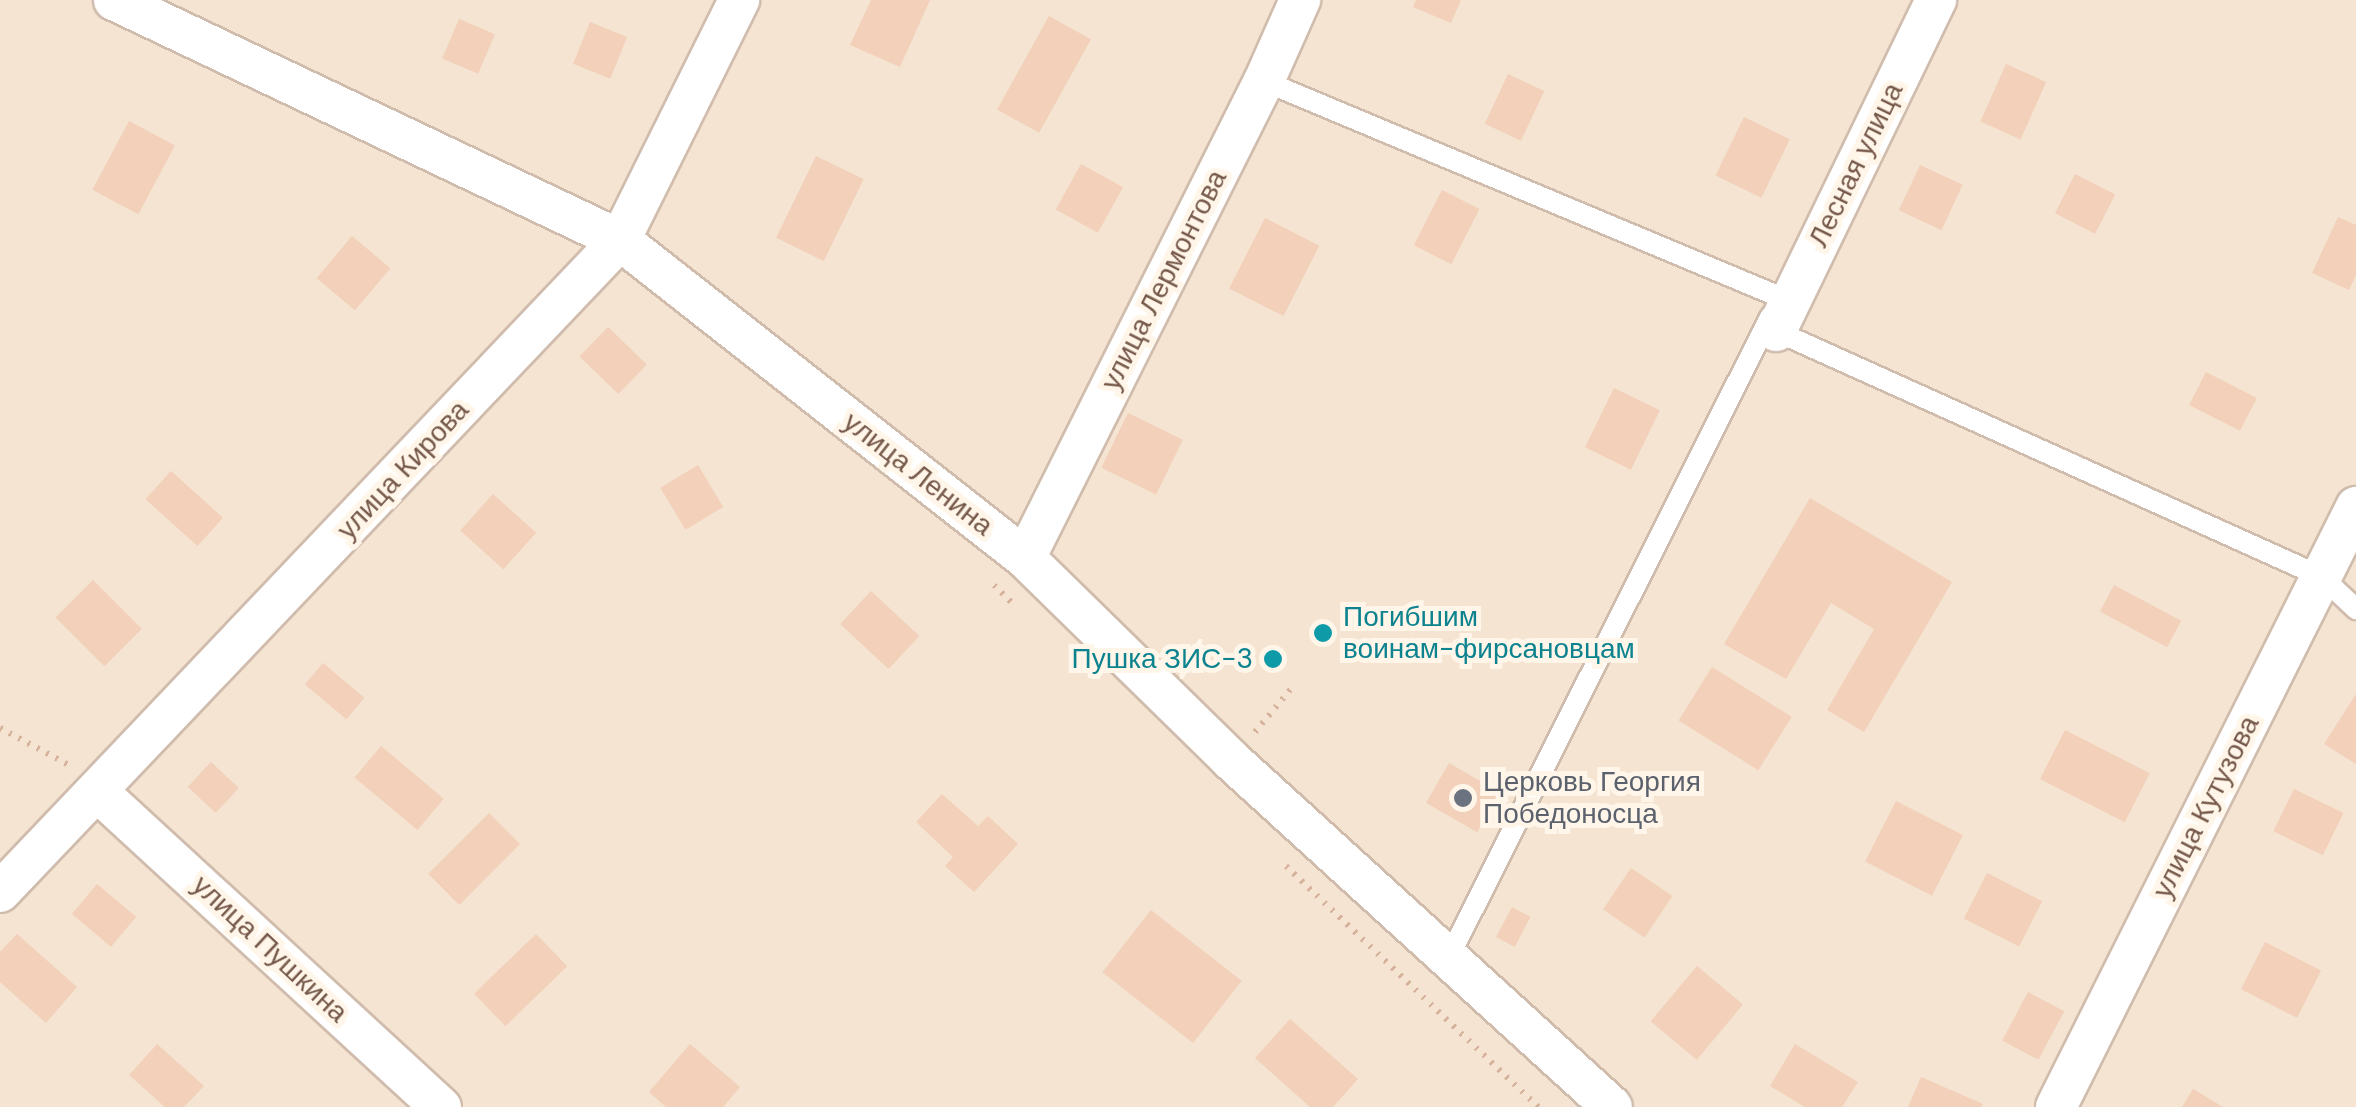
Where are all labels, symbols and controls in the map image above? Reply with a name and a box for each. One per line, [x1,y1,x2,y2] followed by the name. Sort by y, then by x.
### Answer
[1802,77,1910,253] street label: Лесная улица
[1094,164,1234,396] street label: улица Лермонтова
[330,394,476,546] street label: улица Кирова
[837,405,999,543] street label: улица Ленина
[1343,600,1635,666] place label: Погибшим воинам-фирсановцам
[1312,622,1334,644] marker: Погибшим воинам-фирсановцам
[1072,642,1253,676] place label: Пушка ЗИС-3
[1262,648,1284,670] marker: Пушка ЗИС-3
[2146,710,2266,904] street label: улица Кутузова
[1483,765,1701,831] place label: Церковь Георгия Победоносца
[1452,787,1474,809] marker: Церковь Георгия Победоносца
[185,869,355,1029] street label: улица Пушкина

